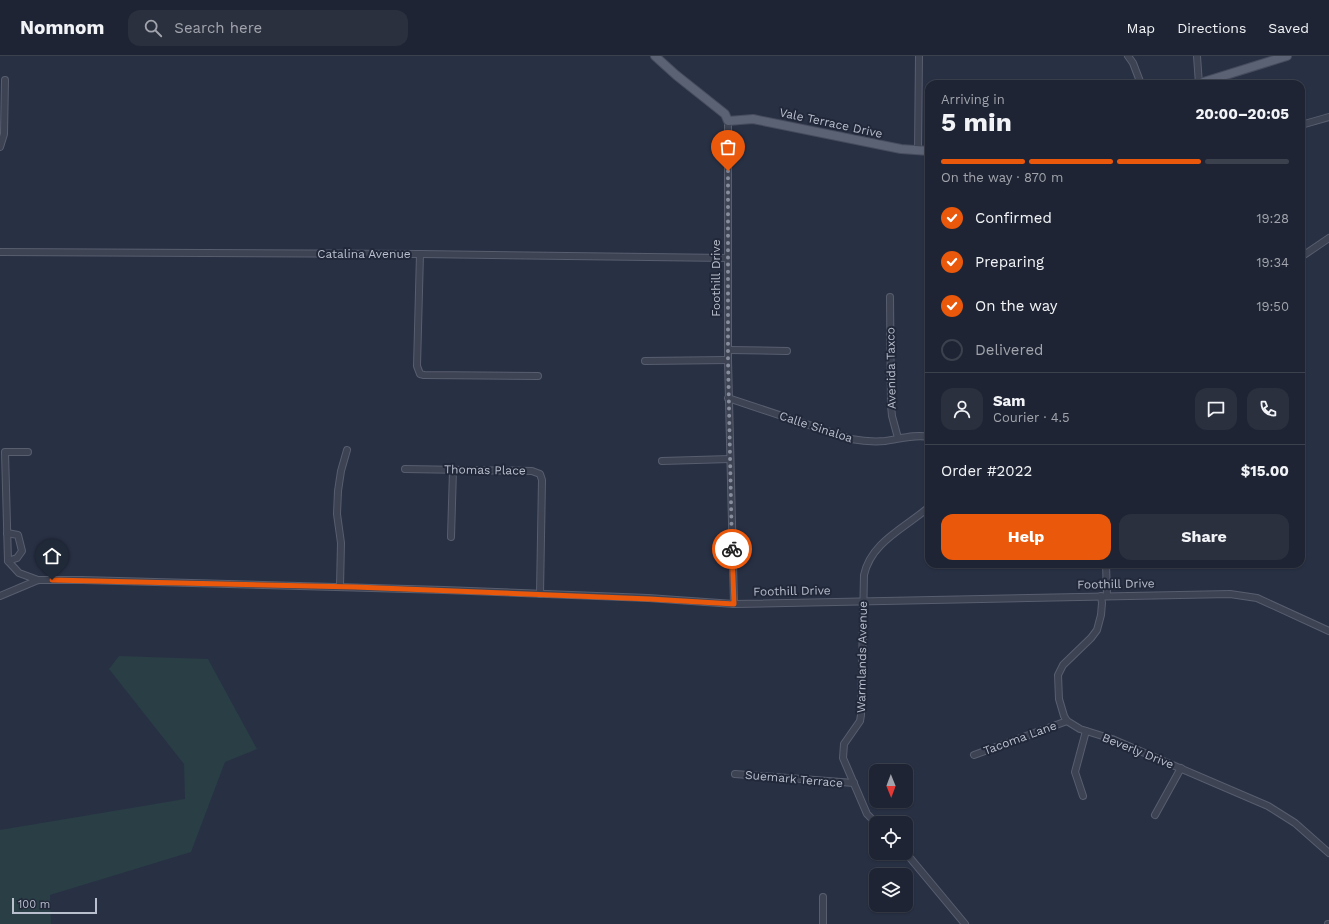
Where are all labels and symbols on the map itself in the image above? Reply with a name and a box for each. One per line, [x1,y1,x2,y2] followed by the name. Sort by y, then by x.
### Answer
[778,105,884,141] street label: Vale Terrace Drive
[711,130,745,171] pin
[709,239,723,317] street label: Foothill Drive
[317,247,411,261] street label: Catalina Avenue
[883,327,899,409] street label: Avenida Taxco
[778,409,855,445] street label: Calle Sinaloa
[444,462,526,478] street label: Thomas Place
[712,529,752,569] courier
[35,539,69,580] pin
[1077,576,1155,592] street label: Foothill Drive
[753,583,831,599] street label: Foothill Drive
[854,601,870,713] street label: Warmlands Avenue
[981,718,1059,758] street label: Tacoma Lane
[1100,730,1176,772] street label: Beverly Drive
[869,764,913,808] north arrow
[744,768,844,790] street label: Suemark Terrace
[12,896,97,915] scale bar

